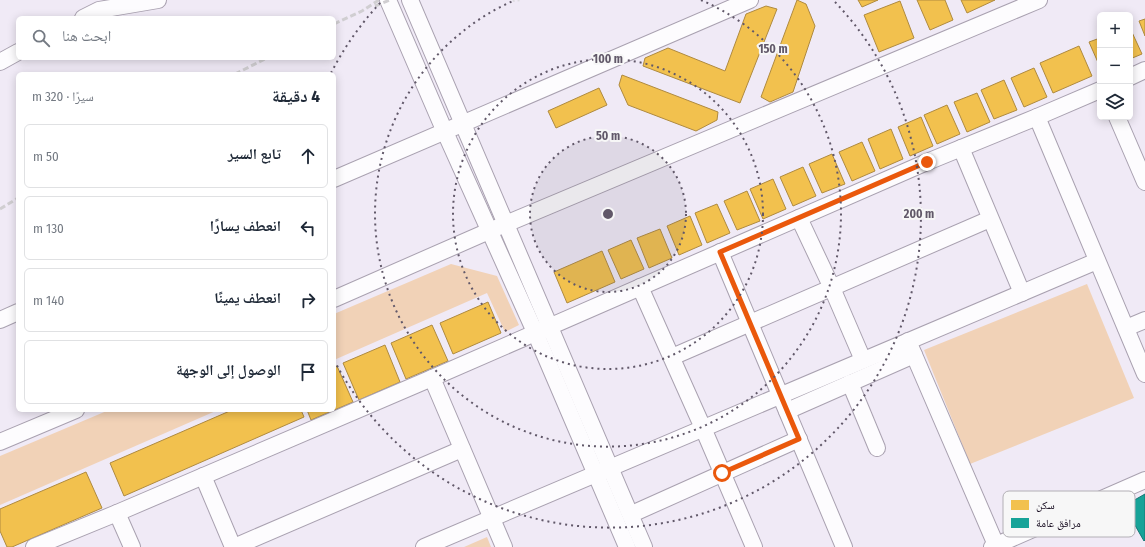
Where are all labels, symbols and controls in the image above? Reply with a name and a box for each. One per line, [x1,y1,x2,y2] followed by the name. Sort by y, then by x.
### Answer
[1097,12,1133,120] map controls
[1097,12,1133,48] button: +
[16,16,336,60] search box
[30,27,52,49] icon: search
[62,27,111,45] text: ابحث هنا
[758,42,788,56] text: 150 m
[1097,48,1133,84] button: −
[593,52,623,66] text: 100 m
[1097,84,1133,120] button: layers
[272,86,320,107] text: 4 دقيقة
[32,89,94,104] text: سيرًا · 320 m
[596,129,620,143] text: 50 m
[228,145,281,163] text: تابع السير
[297,145,319,167] icon: ahead
[33,149,59,164] text: 50 m
[918,153,936,171] route end
[601,207,615,221] centre of rings
[903,207,934,221] text: 200 m
[210,217,281,235] text: انعطف يسارًا
[297,217,319,239] icon: left
[33,221,64,236] text: 130 m
[214,289,281,307] text: انعطف يمينًا
[297,289,319,311] icon: right
[33,293,64,308] text: 140 m
[176,361,281,379] text: الوصول إلى الوجهة
[297,361,319,383] icon: arrive
[713,464,731,482] route start
[1003,491,1135,537] legend
[1036,499,1055,512] text: سكن
[1036,517,1081,530] text: مرافق عامة

